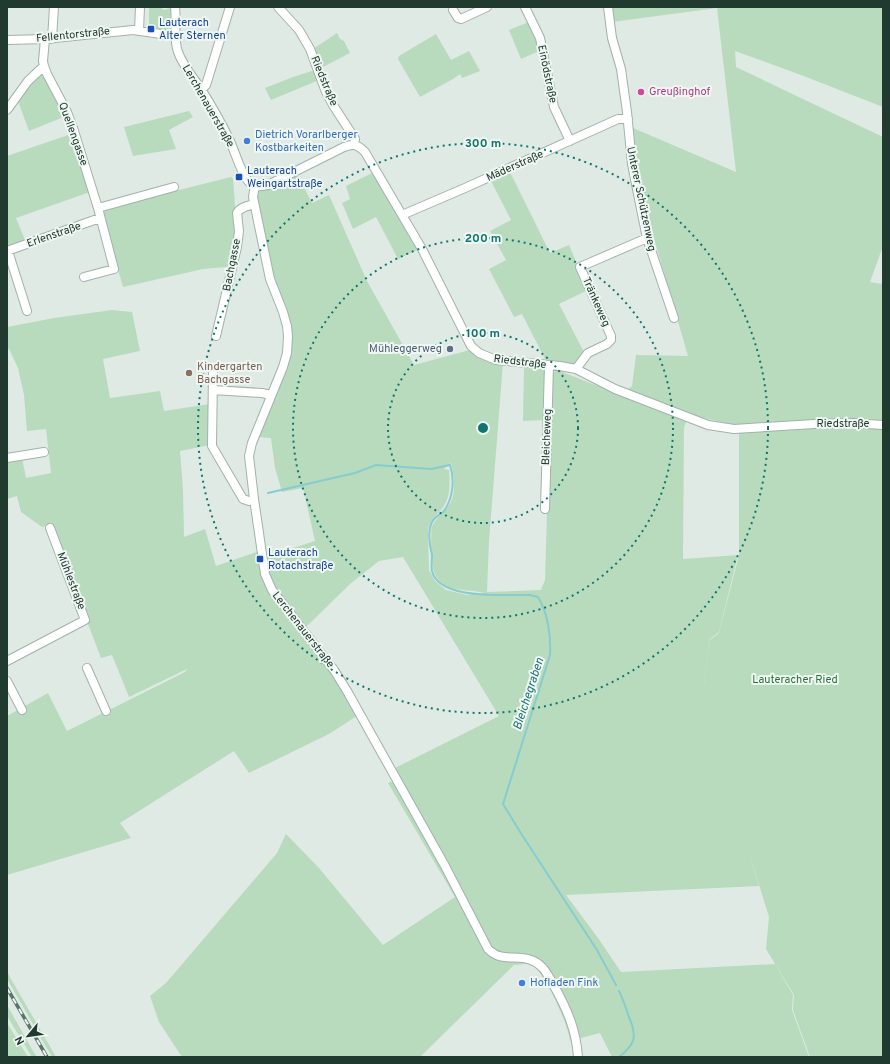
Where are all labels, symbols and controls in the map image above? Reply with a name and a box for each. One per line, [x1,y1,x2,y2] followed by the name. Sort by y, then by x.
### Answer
[159,16,226,43] place label: Lauterach Alter Sternen
[35,24,111,46] street label: Fellentorstraße
[146,24,156,34] marker: Lauterach Alter Sternen
[534,44,560,104] street label: Einödstraße
[307,54,341,108] street label: Riedstraße
[179,62,237,150] street label: Lerchenauerstraße
[649,85,711,99] place label: Greußinghof
[636,87,646,97] marker: Greußinghof
[55,100,91,168] street label: Quellengasse
[255,128,359,155] place label: Dietrich Vorarlberger Kostbarkeiten
[242,136,252,146] marker: Dietrich Vorarlberger Kostbarkeiten
[465,136,501,152] text: 300 m
[623,145,659,253] street label: Unterer Schützenweg
[484,147,546,185] street label: Mäderstraße
[247,164,322,191] place label: Lauterach Weingartstraße
[234,172,244,182] marker: Lauterach Weingartstraße
[25,219,83,251] street label: Erlenstraße
[465,231,501,247] text: 200 m
[220,237,244,293] street label: Bachgasse
[579,275,613,329] street label: Tränkeweg
[466,326,500,342] text: 100 m
[369,342,442,356] place label: Mühleggerweg
[445,344,455,354] marker: Mühleggerweg
[493,352,547,372] street label: Riedstraße
[197,360,263,387] place label: Kindergarten Bachgasse
[184,368,194,378] marker: Kindergarten Bachgasse
[539,408,555,466] street label: Bleicheweg
[816,417,870,431] street label: Riedstraße
[476,421,490,435] centre of rings
[268,546,333,573] place label: Lauterach Rotachstraße
[54,550,88,612] street label: Mühlestraße
[255,554,265,564] marker: Lauterach Rotachstraße
[269,589,337,671] street label: Lerchenauerstraße
[510,656,548,732] water label: Bleichegraben
[752,673,838,687] park label: Lauteracher Ried
[530,976,598,990] place label: Hofladen Fink
[517,978,527,988] marker: Hofladen Fink
[8,1016,48,1056] north arrow
[12,1034,28,1047] text: N

